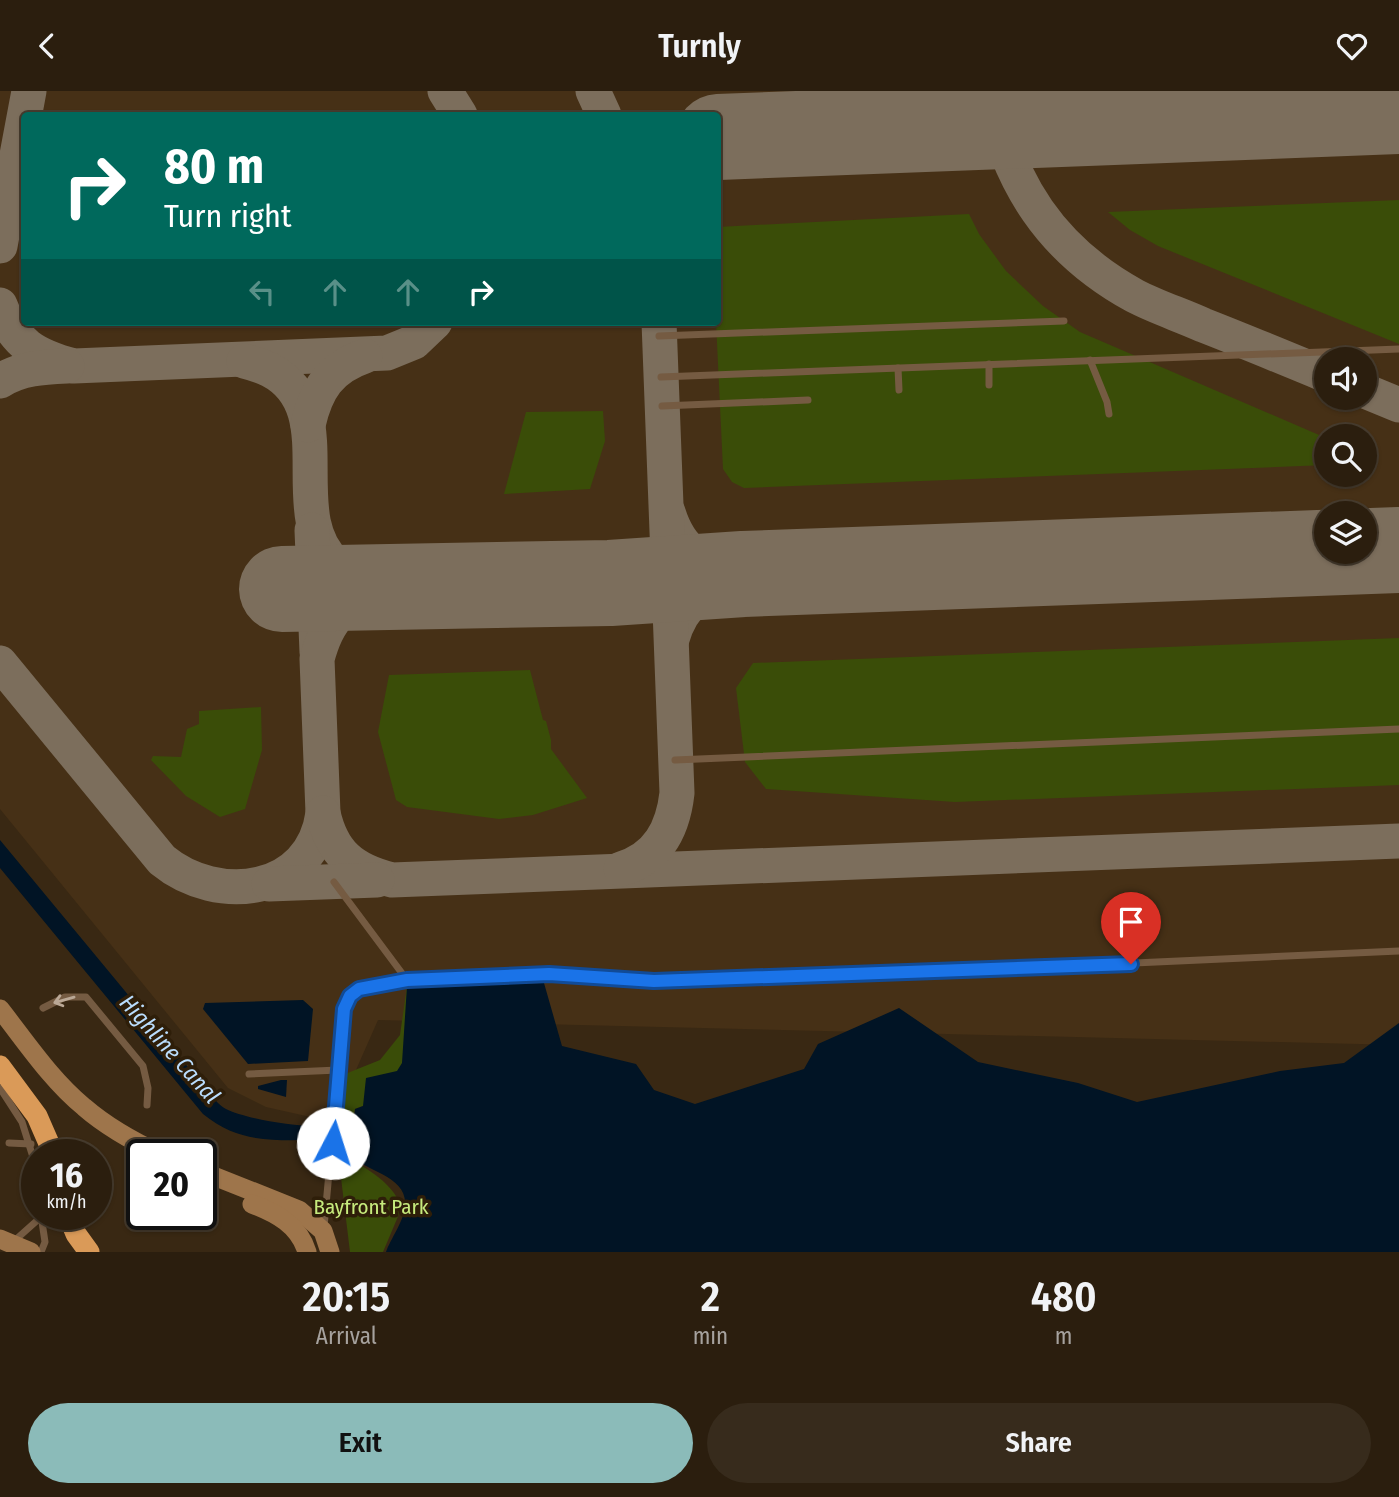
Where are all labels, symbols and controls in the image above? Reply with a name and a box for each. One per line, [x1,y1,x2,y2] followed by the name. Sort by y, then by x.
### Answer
[28,27,66,65] icon: back
[658,27,741,65] text: Turnly
[1333,27,1371,65] icon: heart
[164,137,264,196] text: 80 m
[49,140,140,231] icon: right
[164,197,291,235] text: Turn right
[243,273,281,311] icon: left
[316,273,354,311] icon: ahead
[389,273,427,311] icon: ahead
[462,273,500,311] icon: right
[1314,347,1377,564] map controls
[1314,347,1377,410] button: sound
[1314,424,1377,487] button: search
[1314,501,1377,564] button: layers
[1101,892,1161,964] pin
[1112,903,1150,941] icon: arrive
[114,989,226,1109] water label: Highline Canal
[53,994,75,1007] one-way arrow
[296,1106,370,1180] position arrow
[126,1139,217,1230] speed limit sign: 20
[50,1154,83,1196] text: 16
[46,1191,87,1213] text: km/h
[313,1194,429,1220] park label: Bayfront Park
[302,1272,390,1322] text: 20:15
[701,1272,720,1322] text: 2
[1031,1272,1097,1322] text: 480
[316,1322,377,1350] text: Arrival
[693,1322,728,1350] text: min
[1055,1322,1072,1350] text: m
[28,1403,693,1483] button: Exit
[707,1403,1371,1483] button: Share

